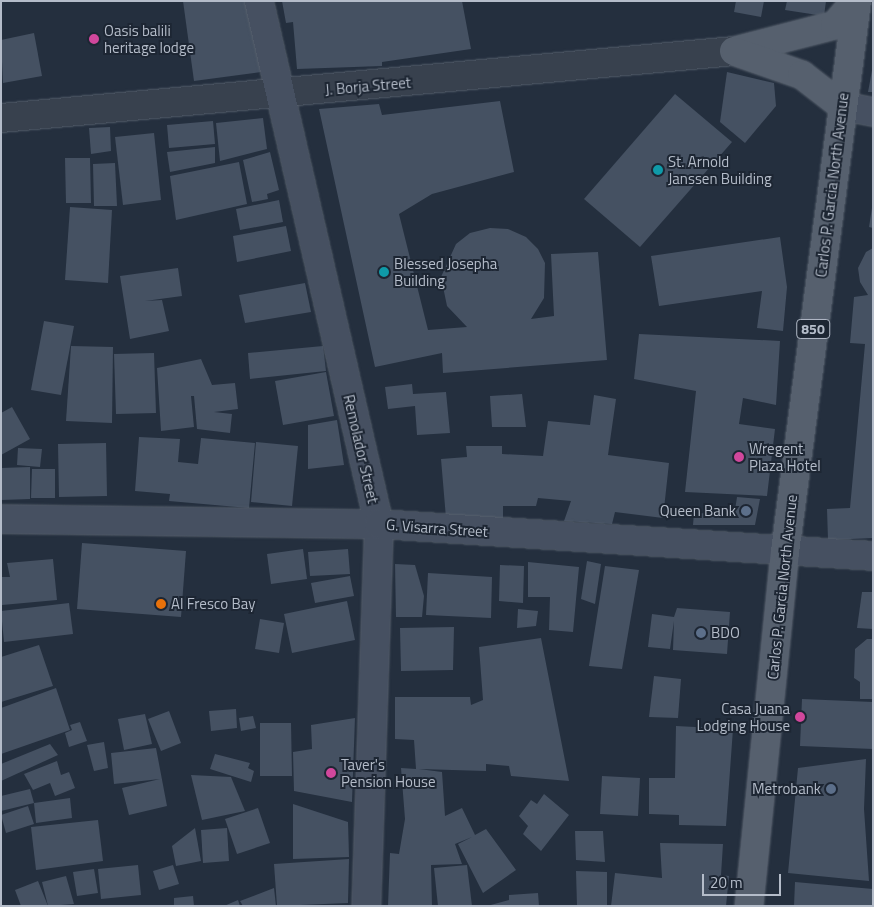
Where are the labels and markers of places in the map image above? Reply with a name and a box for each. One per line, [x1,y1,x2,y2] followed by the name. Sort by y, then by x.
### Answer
[104,21,194,56] place label: Oasis balili heritage lodge
[88,33,100,45] marker: Oasis balili heritage lodge
[668,152,772,187] place label: St. Arnold Janssen Building
[652,164,664,176] marker: St. Arnold Janssen Building
[394,254,497,289] place label: Blessed Josepha Building
[378,266,390,278] marker: Blessed Josepha Building
[749,439,821,474] place label: Wregent Plaza Hotel
[733,451,745,463] marker: Wregent Plaza Hotel
[660,502,736,520] place label: Queen Bank
[740,505,752,517] marker: Queen Bank
[171,595,255,613] place label: Al Fresco Bay
[155,598,167,610] marker: Al Fresco Bay
[711,624,740,642] place label: BDO
[695,627,707,639] marker: BDO
[696,699,790,734] place label: Casa Juana Lodging House
[794,711,806,723] marker: Casa Juana Lodging House
[341,755,435,790] place label: Taver's Pension House
[325,767,337,779] marker: Taver's Pension House
[752,780,821,798] place label: Metrobank
[825,783,837,795] marker: Metrobank

